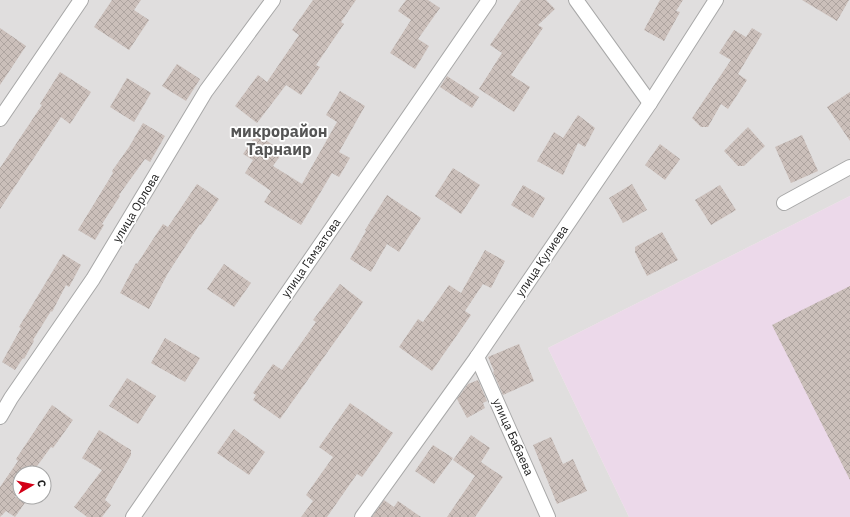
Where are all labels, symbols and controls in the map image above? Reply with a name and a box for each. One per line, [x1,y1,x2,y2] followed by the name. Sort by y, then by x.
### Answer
[230,121,328,159] district label: микрорайон Тарнаир
[109,170,162,245] street label: улица Орлова
[278,215,344,300] street label: улица Гамзатова
[512,222,571,299] street label: улица Кулиева
[490,396,537,478] street label: улица Бабаева
[12,465,52,505] north arrow
[34,479,49,488] text: С

